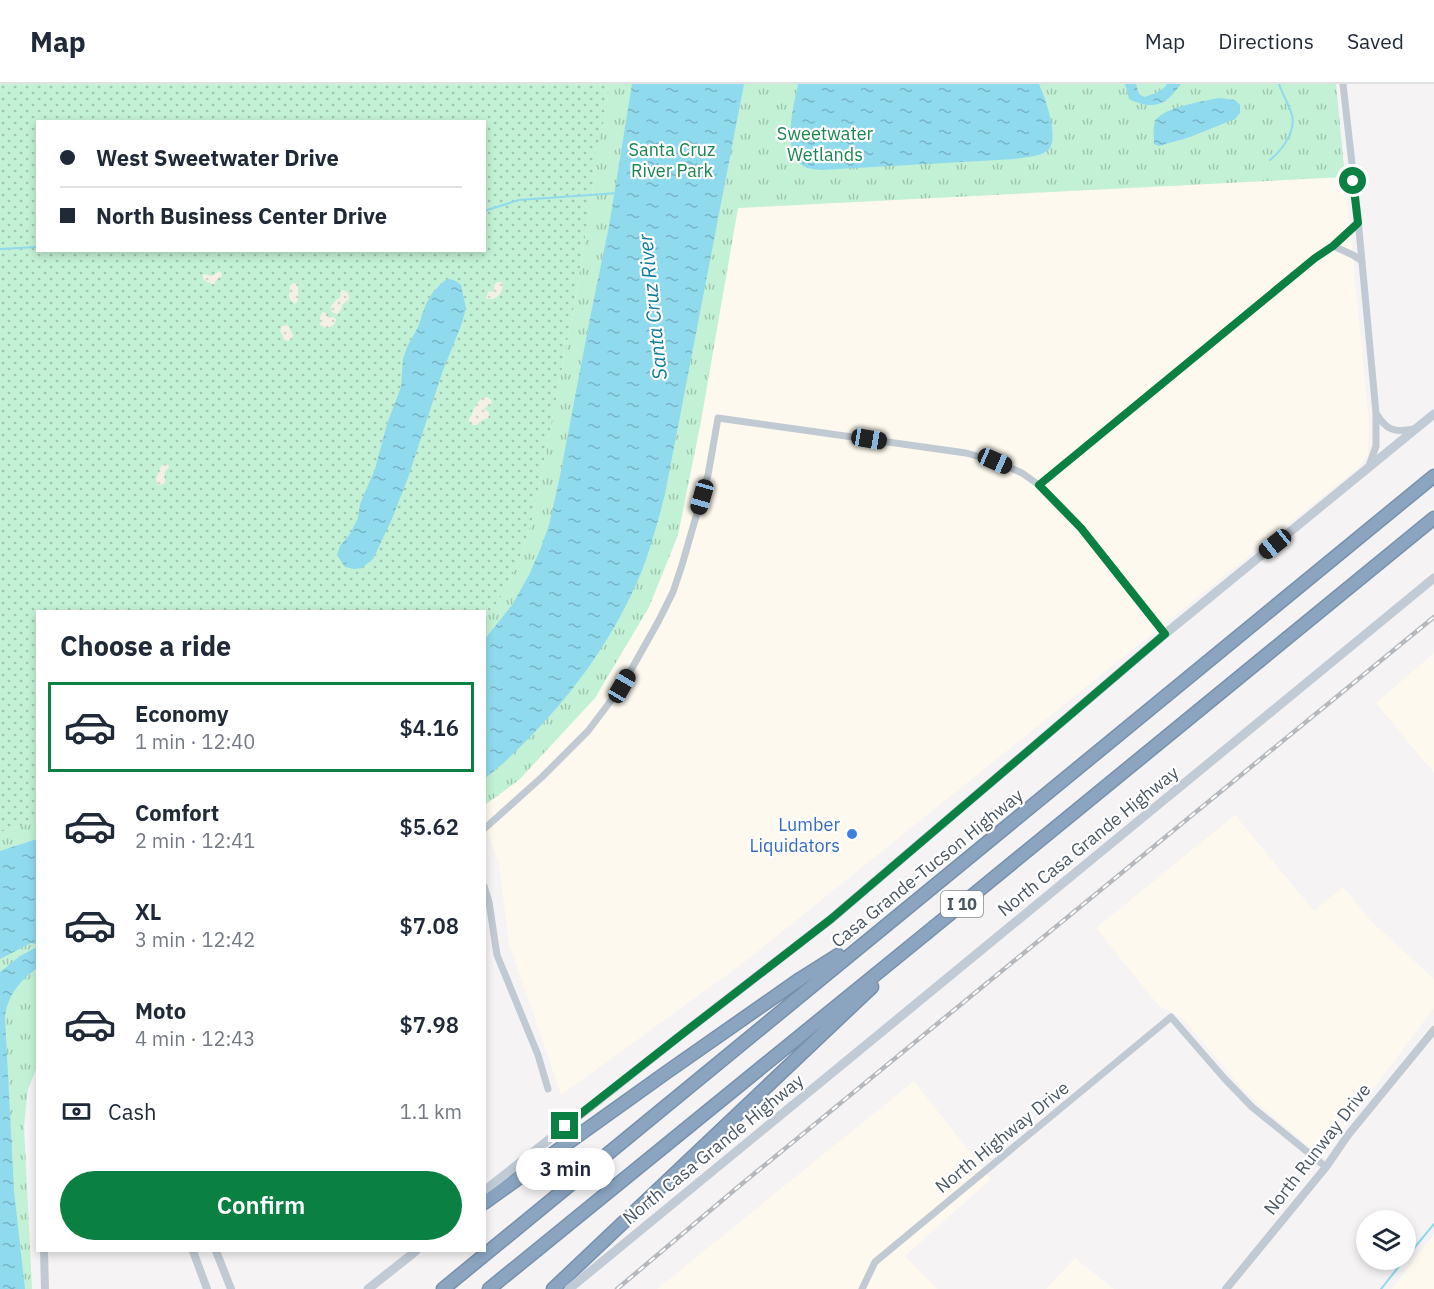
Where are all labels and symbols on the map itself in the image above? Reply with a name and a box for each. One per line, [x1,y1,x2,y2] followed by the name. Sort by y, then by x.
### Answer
[777,122,874,166] park label: Sweetwater Wetlands
[629,138,715,182] park label: Santa Cruz River Park
[1339,167,1366,194] route start
[631,232,673,381] water label: Santa Cruz River
[850,427,888,451] car
[975,445,1015,477] car
[688,477,716,517] car
[1255,526,1295,562] car
[605,666,639,706] car
[993,761,1183,921] street label: North Casa Grande Highway
[826,784,1028,952] street label: Casa Grande-Tucson Highway
[750,813,840,857] place label: Lumber Liquidators
[845,827,859,841] marker: Lumber Liquidators
[941,891,983,917] road number: I 10
[618,1069,808,1229] street label: North Casa Grande Highway
[931,1076,1074,1198] street label: North Highway Drive
[1259,1079,1375,1219] street label: North Runway Drive
[551,1112,578,1139] route end
[516,1147,614,1189] callout: 3 min

